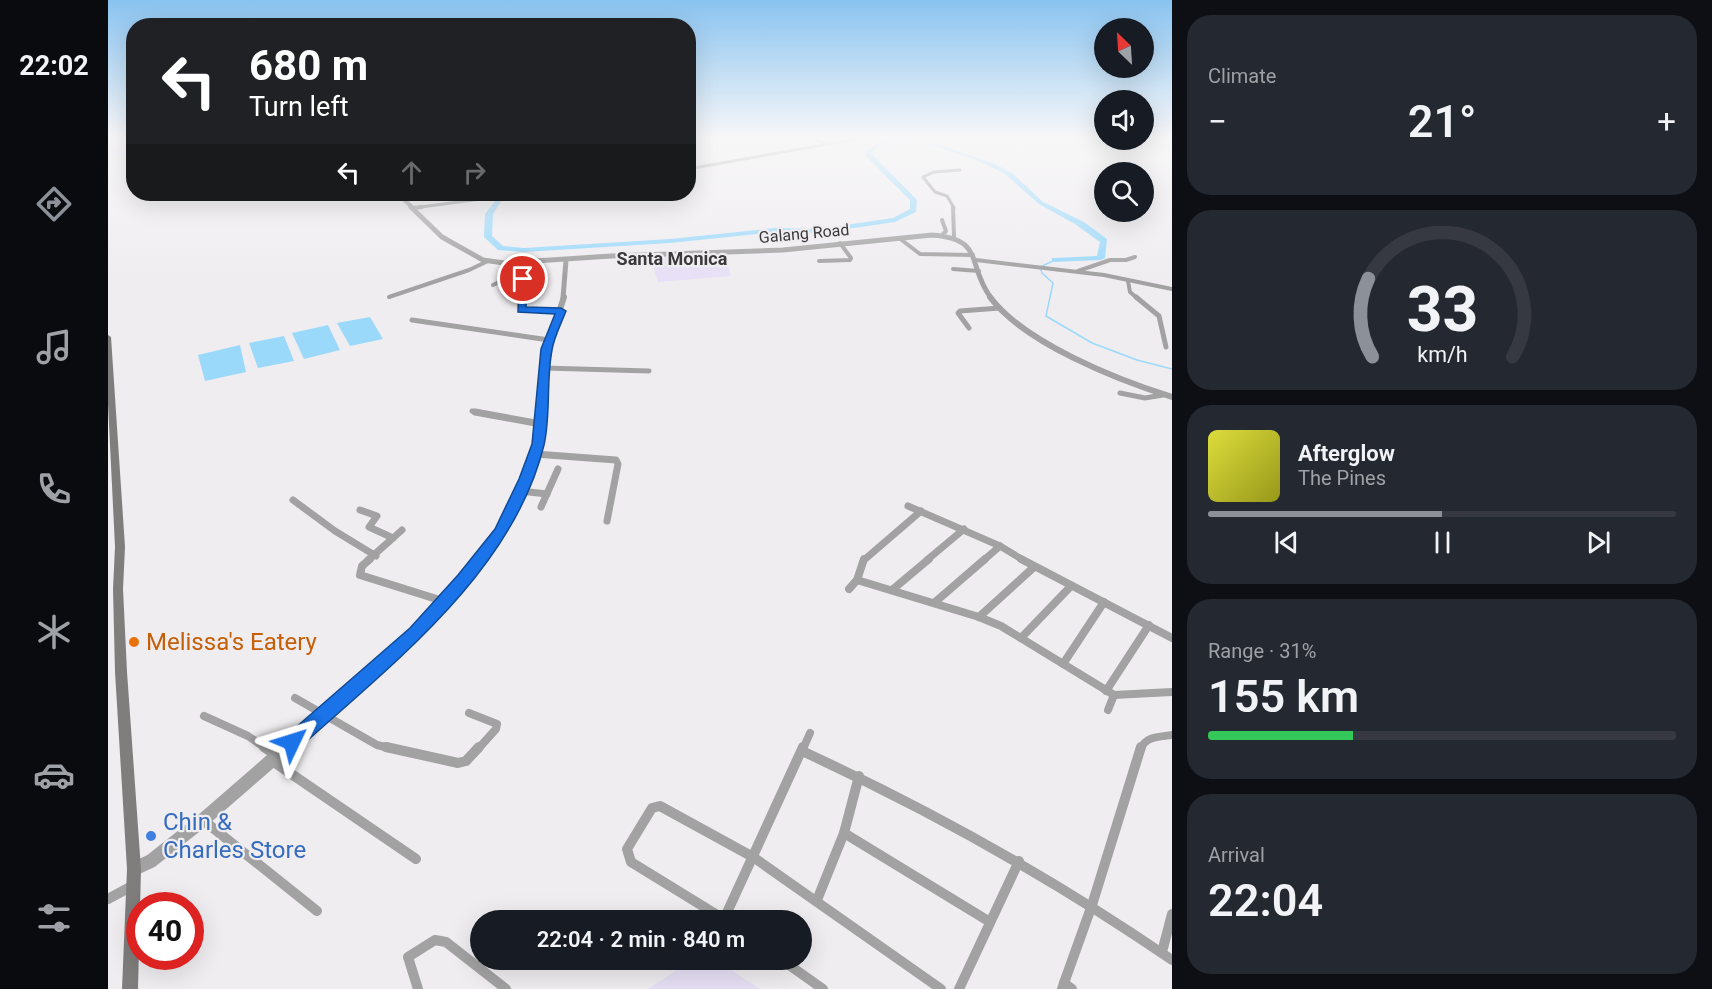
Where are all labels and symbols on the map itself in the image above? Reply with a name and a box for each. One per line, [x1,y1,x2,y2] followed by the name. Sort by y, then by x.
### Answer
[1094,18,1154,78] north arrow
[758,220,850,247] street label: Galang Road
[617,248,728,269] district label: Santa Monica
[497,253,548,304] pin
[146,628,318,656] place label: Melissa's Eatery
[127,635,141,649] marker: Melissa's Eatery
[260,710,324,774] position arrow
[163,808,306,864] place label: Chin & Charles Store
[144,829,158,843] marker: Chin & Charles Store
[126,892,204,970] speed limit sign: 40

